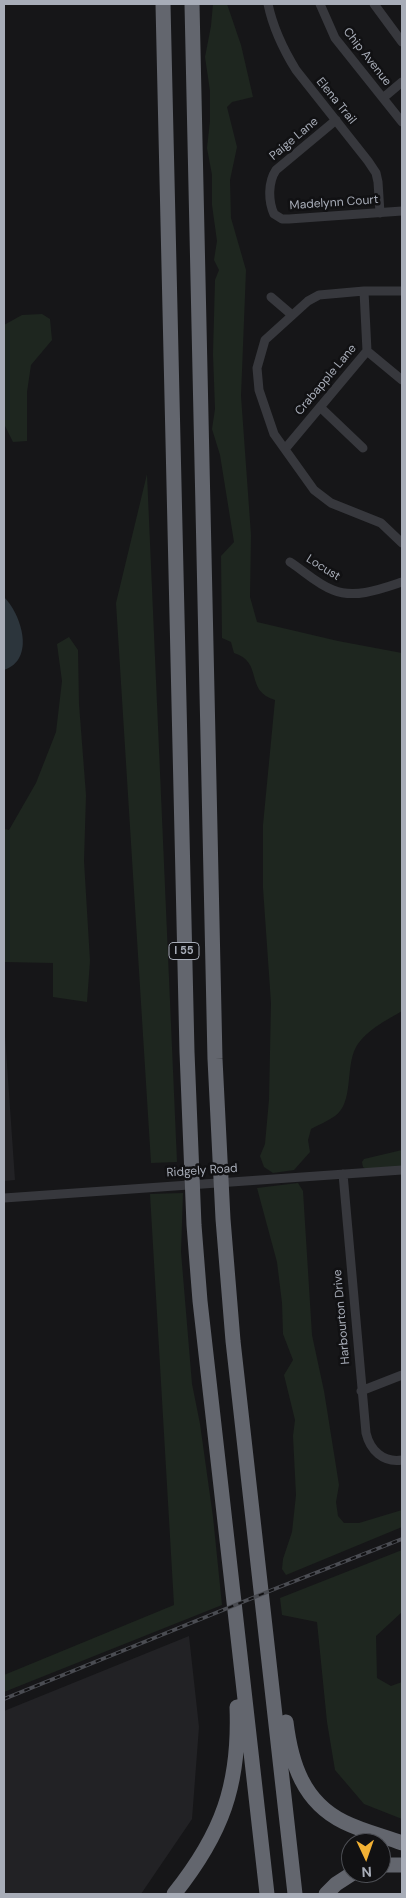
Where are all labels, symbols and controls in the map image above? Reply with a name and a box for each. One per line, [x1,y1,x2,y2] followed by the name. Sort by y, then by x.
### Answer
[340,25,394,89] street label: Chip Avenue
[313,75,359,127] street label: Elena Trail
[267,114,321,164] street label: Paige Lane
[289,193,379,213] street label: Madelynn Court
[292,342,360,418] street label: Crabapple Lane
[303,552,343,584] street label: Locust
[169,942,199,959] road number: I 55
[166,1161,238,1181] street label: Ridgely Road
[331,1269,353,1365] street label: Harbourton Drive
[341,1833,391,1883] north arrow
[361,1863,372,1881] text: N

